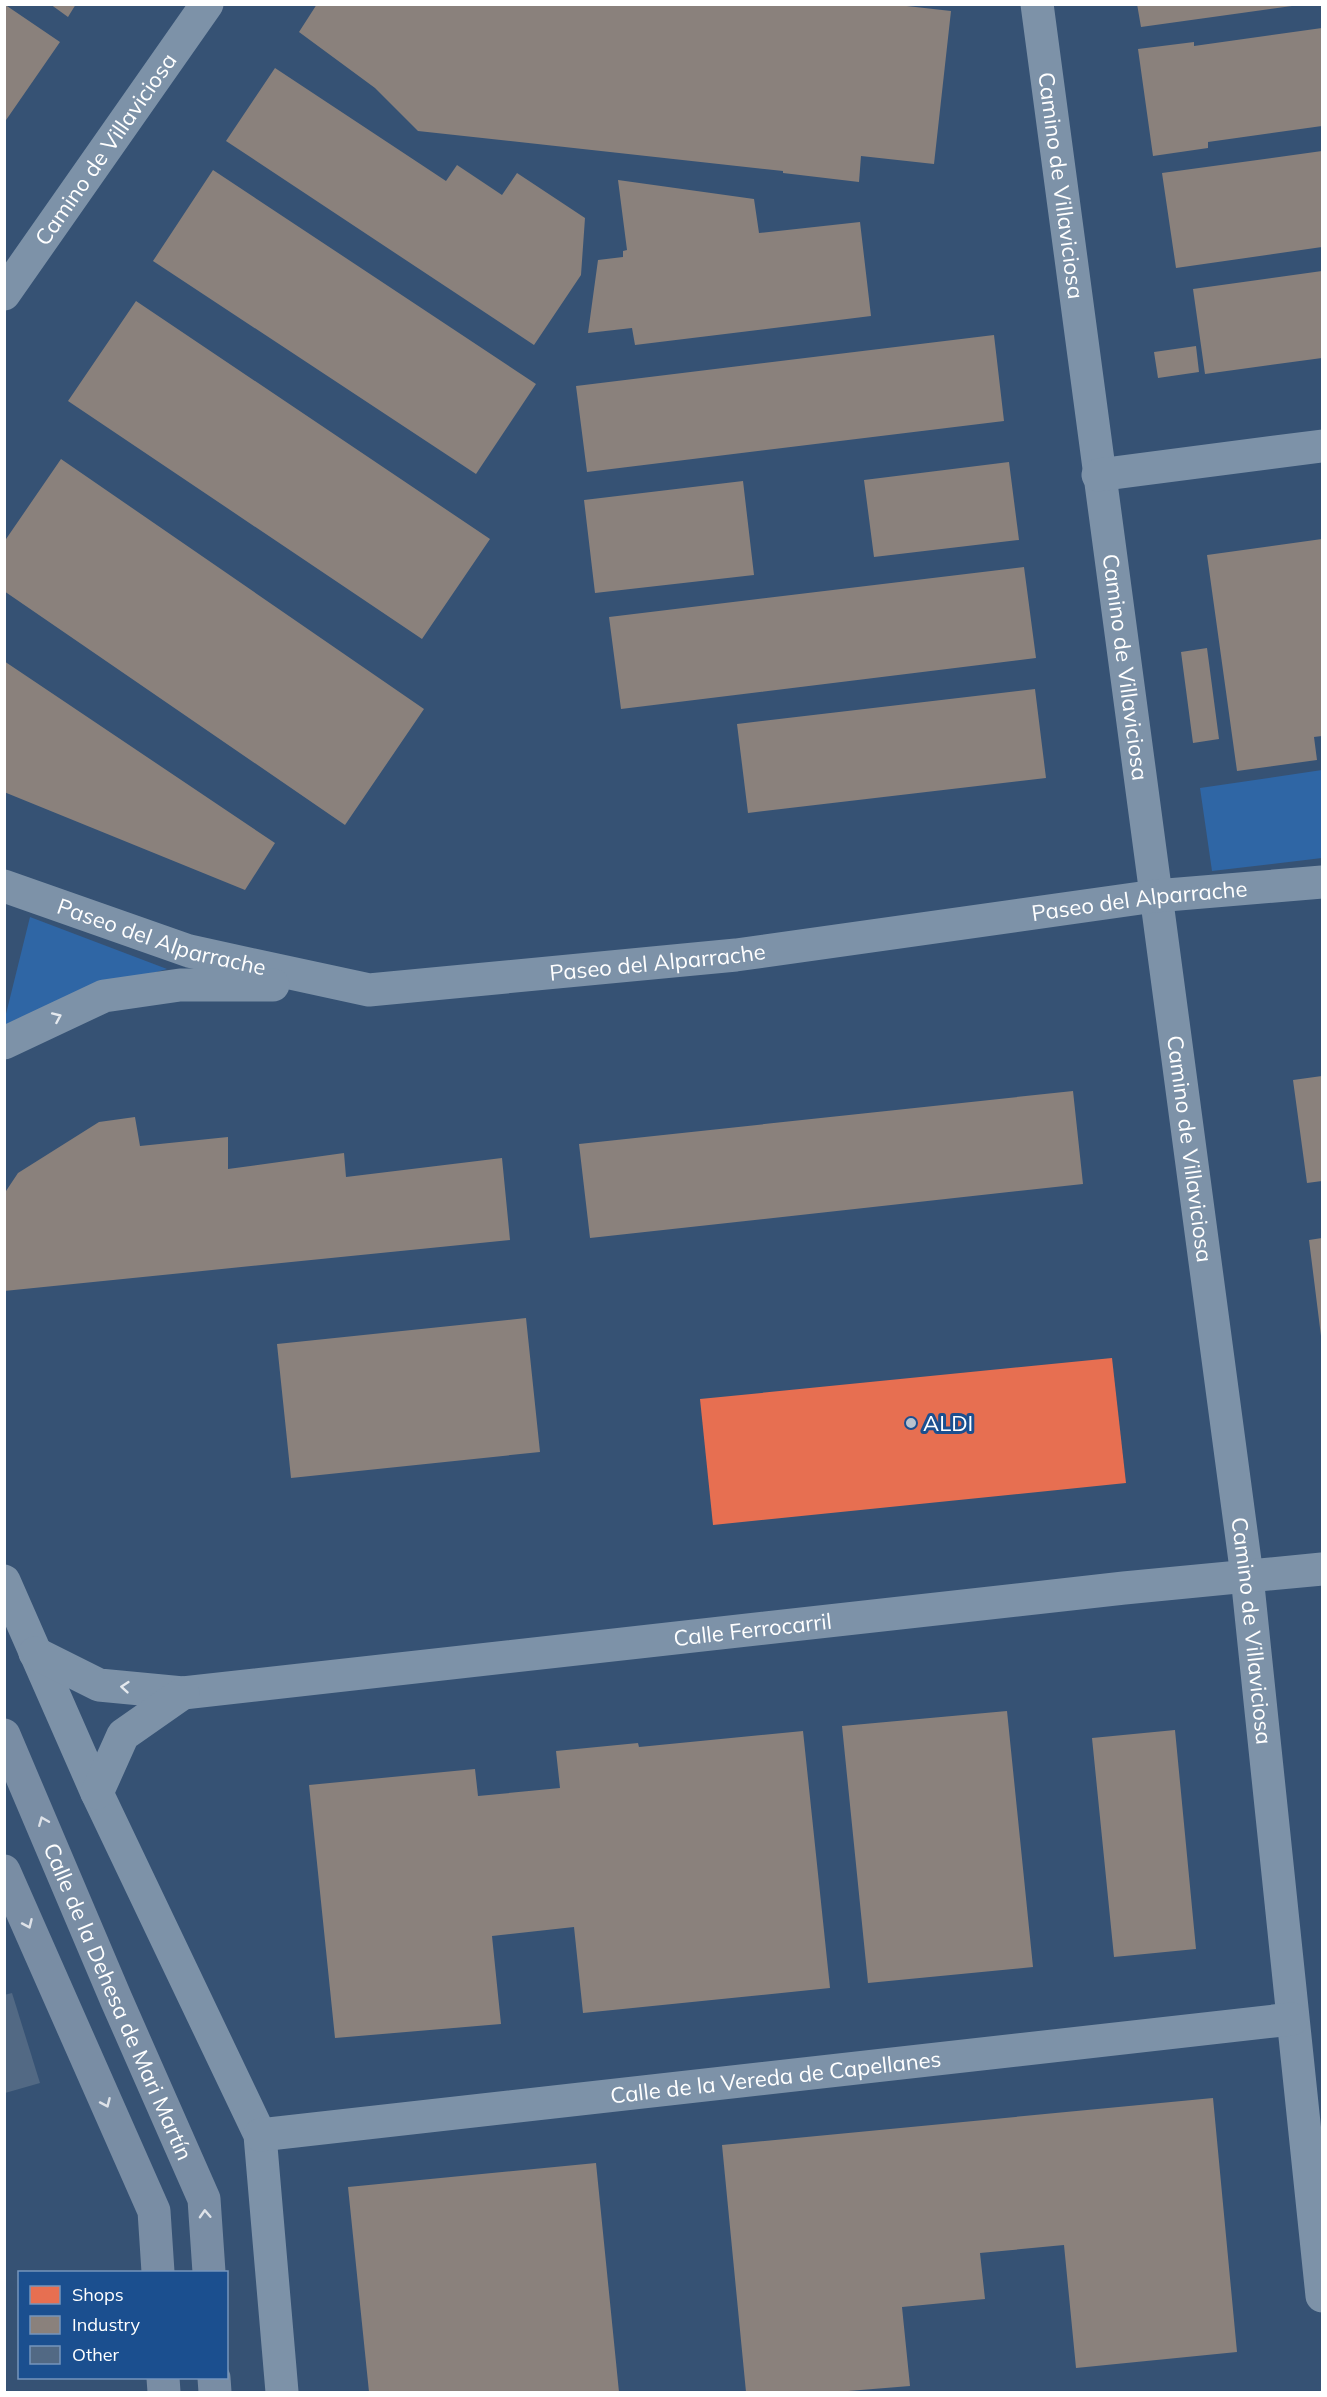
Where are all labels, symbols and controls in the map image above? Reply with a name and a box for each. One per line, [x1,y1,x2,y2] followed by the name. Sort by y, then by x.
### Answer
[28,47,183,251] street label: Camino de Villaviciosa
[1032,70,1090,301] street label: Camino de Villaviciosa
[1097,552,1155,782] street label: Camino de Villaviciosa
[1030,874,1248,927] street label: Paseo del Alparrache
[54,892,269,981] street label: Paseo del Alparrache
[548,937,767,987] street label: Paseo del Alparrache
[51,1013,62,1025] one-way arrow
[1161,1034,1219,1264] street label: Camino de Villaviciosa
[923,1409,973,1437] place label: ALDI
[904,1416,918,1430] marker: ALDI
[1225,1515,1278,1746] street label: Camino de Villaviciosa
[672,1607,833,1652] street label: Calle Ferrocarril
[120,1681,130,1694] one-way arrow
[38,1817,50,1828] one-way arrow
[37,1839,199,2165] street label: Calle de la Dehesa de Mari Martín
[21,1918,33,1929] one-way arrow
[609,2045,943,2110] street label: Calle de la Vereda de Capellanes
[99,2096,111,2107] one-way arrow
[199,2210,212,2219] one-way arrow
[18,2271,228,2379] legend
[72,2283,124,2306] text: Shops
[72,2313,141,2336] text: Industry
[72,2343,120,2366] text: Other

